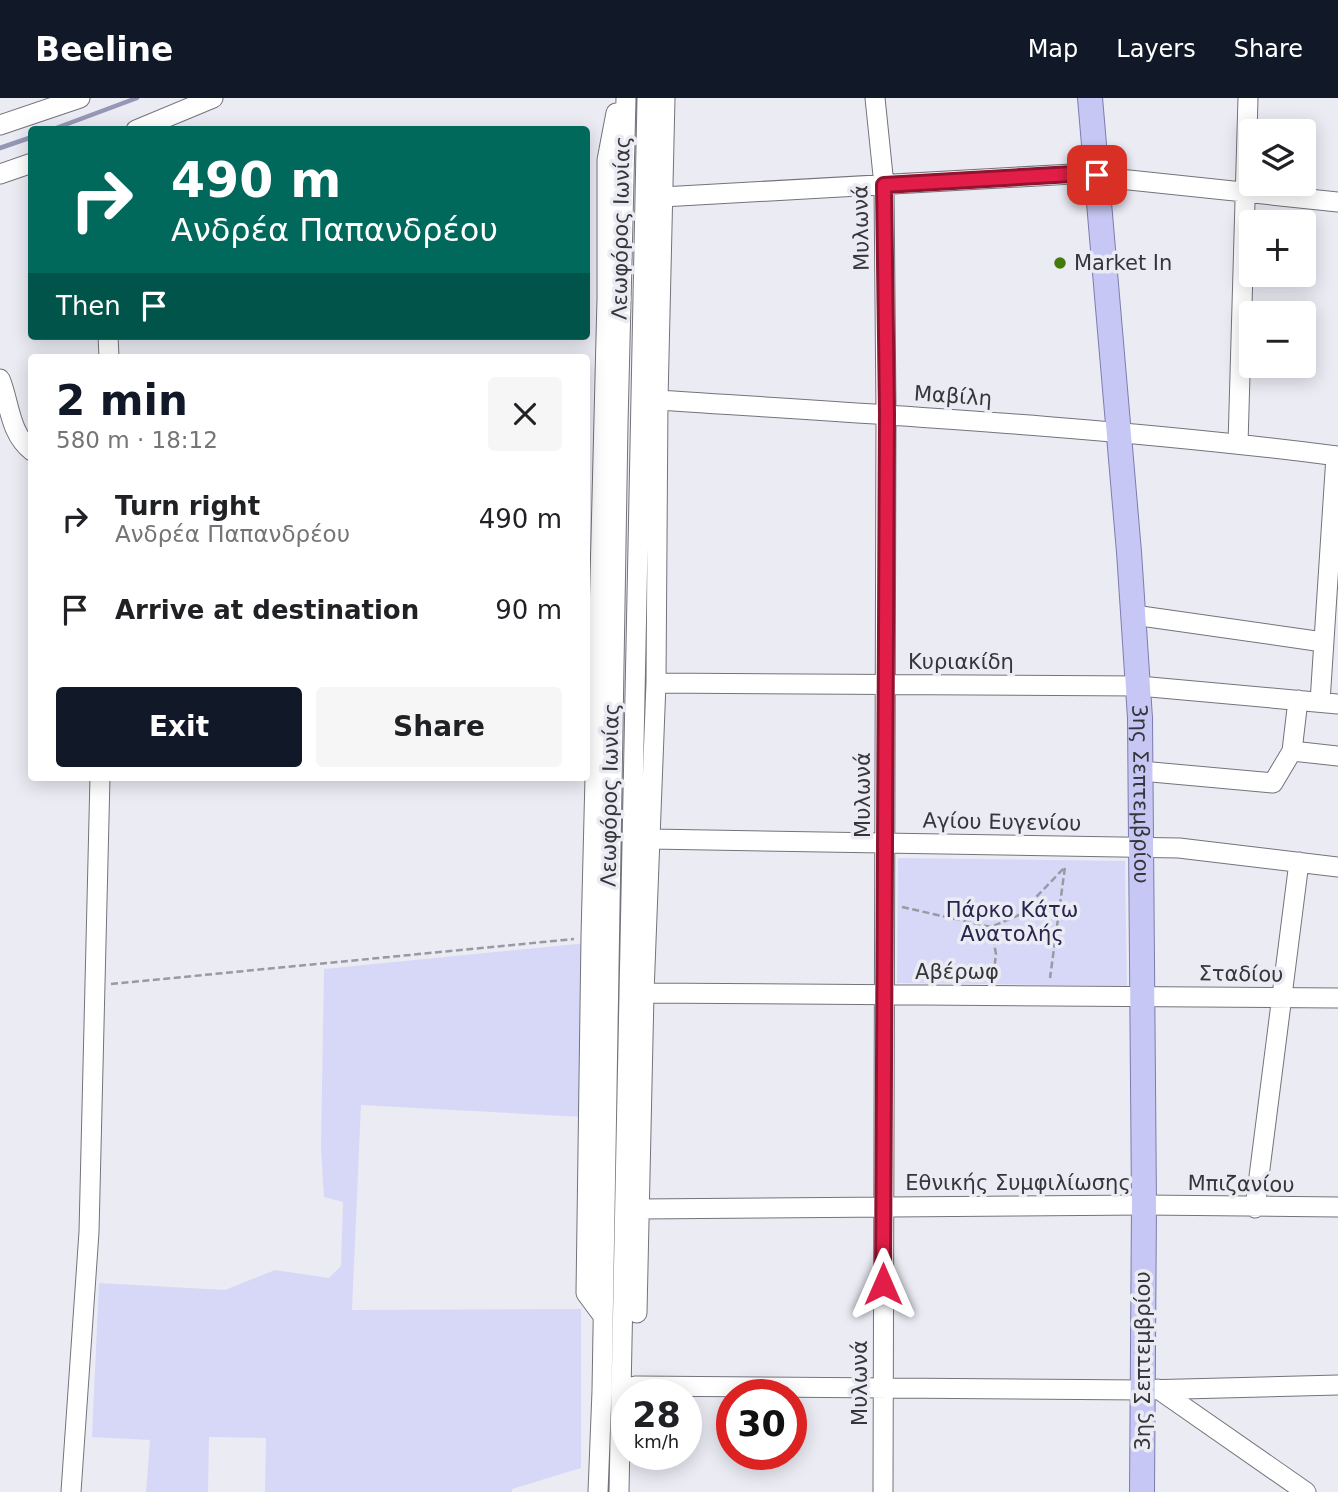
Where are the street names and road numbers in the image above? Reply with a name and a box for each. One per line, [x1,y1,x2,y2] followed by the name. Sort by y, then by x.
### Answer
[607,136,635,320] street label: Λεωφόρος Ιωνίας
[848,185,874,271] street label: Μυλωνά
[913,381,993,411] street label: Μαβίλη
[908,650,1014,674] street label: Κυριακίδη
[596,703,624,887] street label: Λεωφόρος Ιωνίας
[1127,704,1153,884] street label: 3ης Σεπτεμβρίου
[851,752,875,838] street label: Μυλωνά
[922,809,1082,835] street label: Αγίου Ευγενίου
[915,960,999,984] street label: Αβέρωφ
[1198,961,1284,987] street label: Σταδίου
[905,1171,1131,1195] street label: Εθνικής Συμφιλίωσης
[1187,1171,1295,1197] street label: Μπιζανίου
[1131,1271,1155,1451] street label: 3ης Σεπτεμβρίου
[848,1340,872,1426] street label: Μυλωνά

